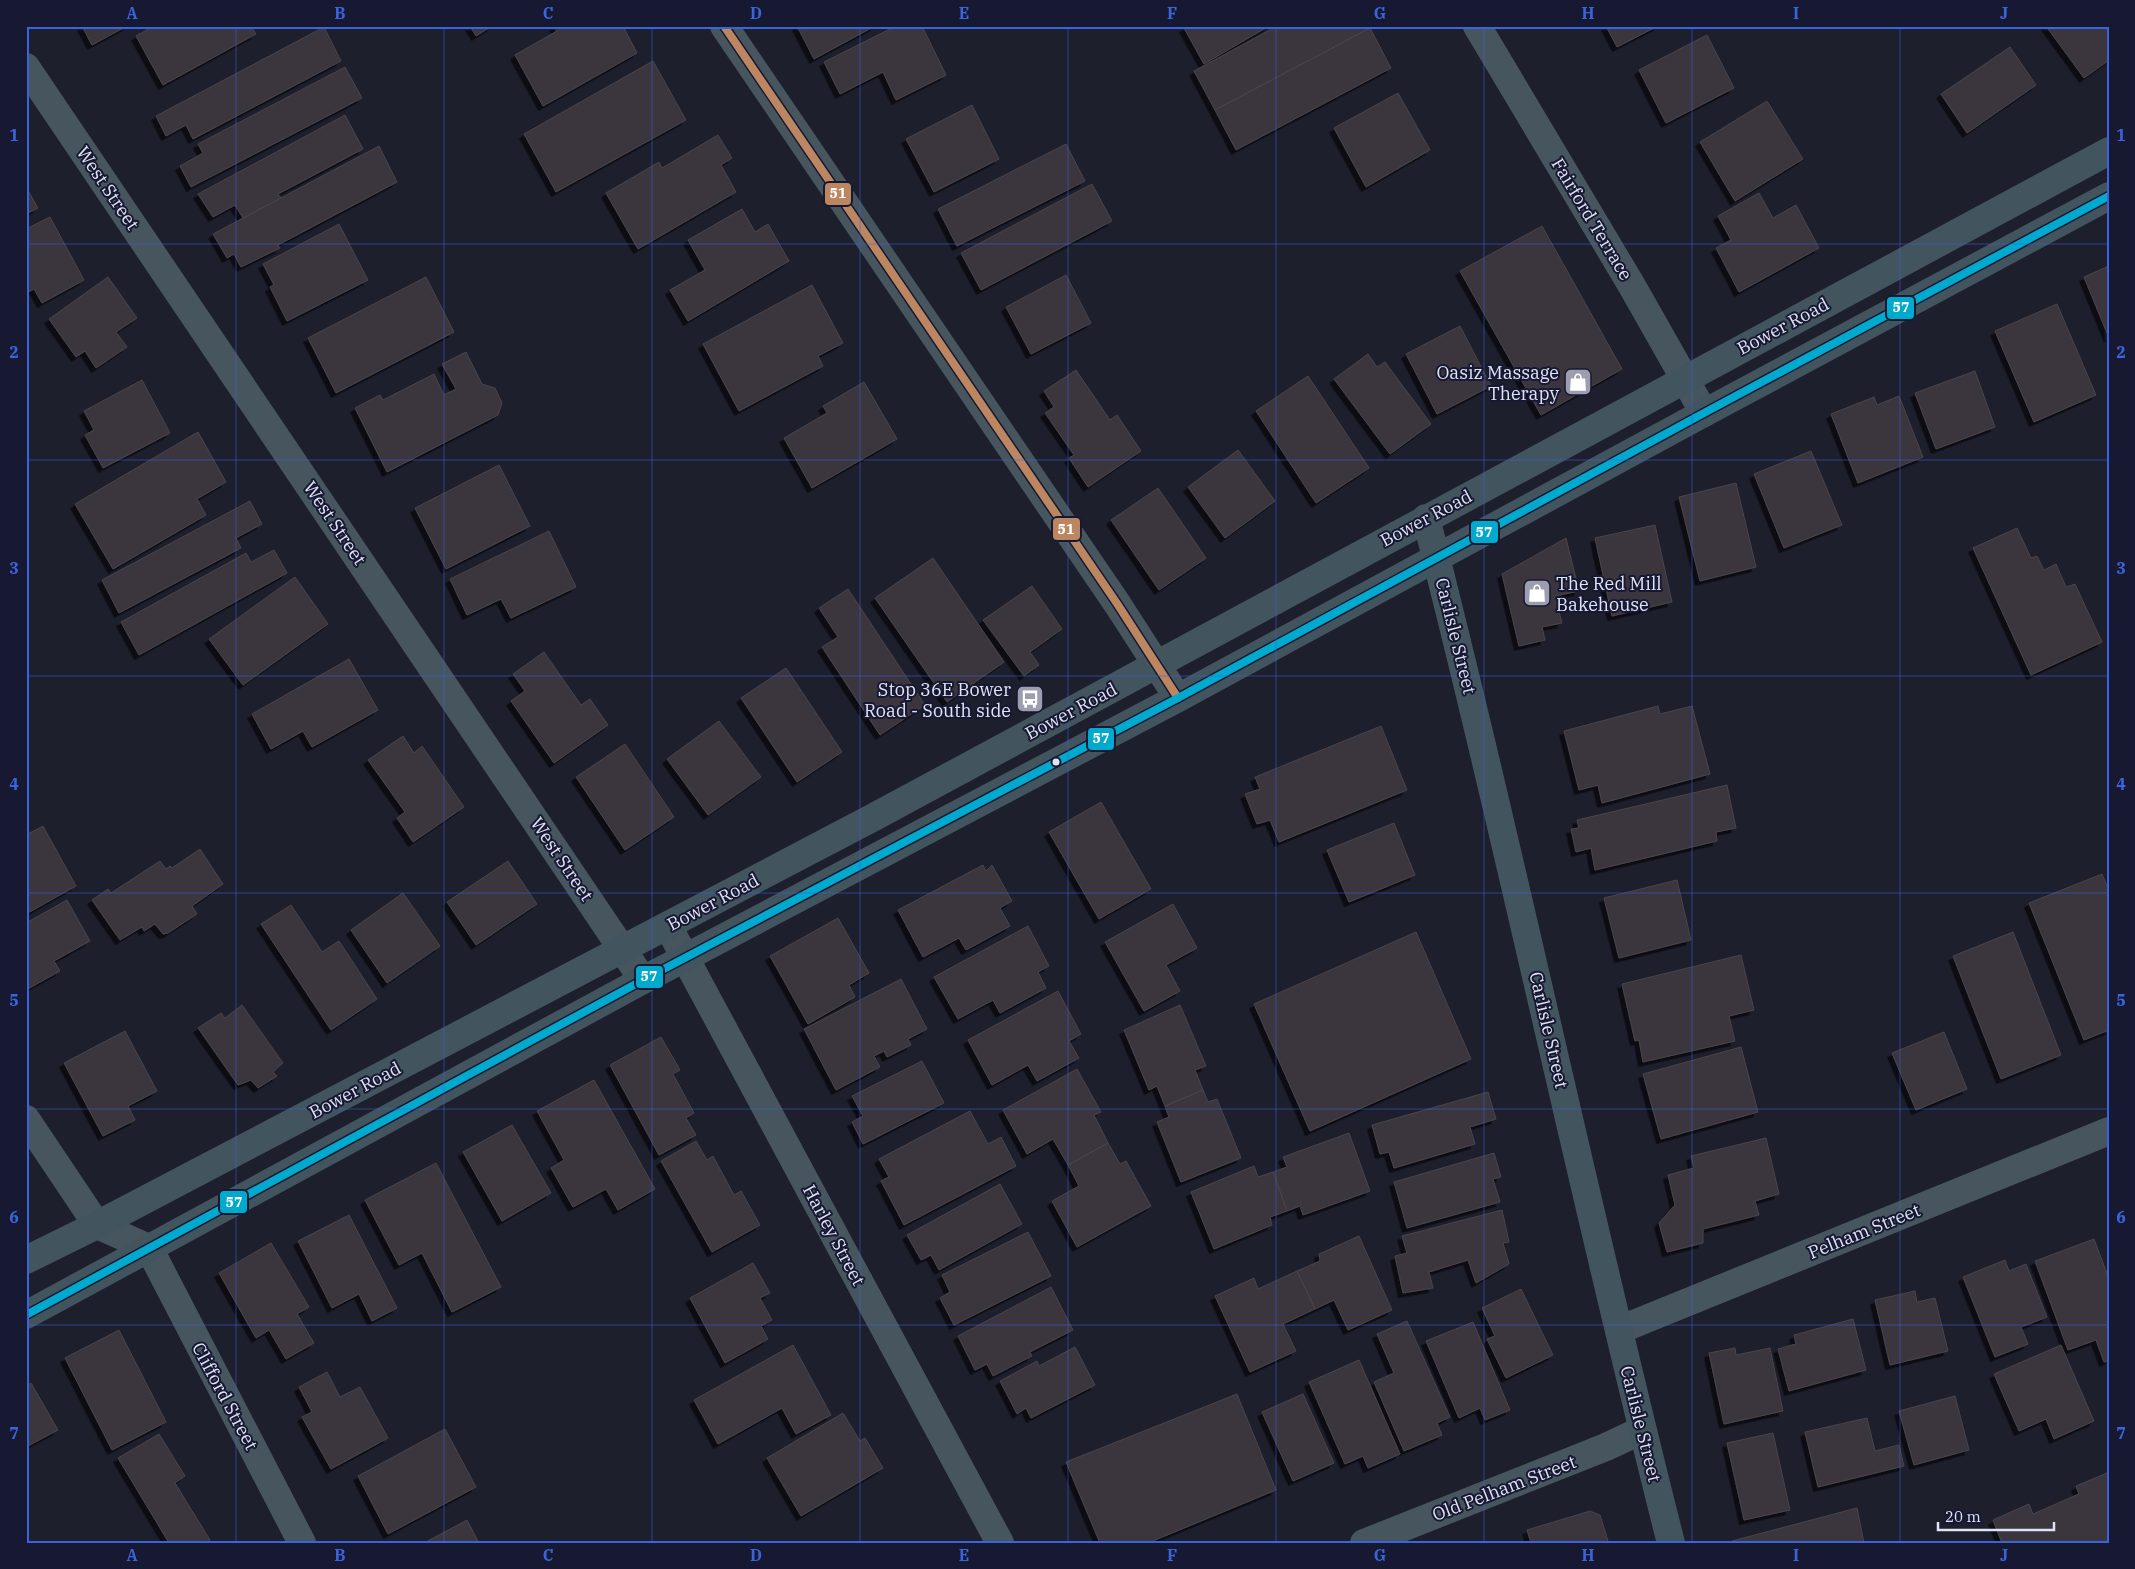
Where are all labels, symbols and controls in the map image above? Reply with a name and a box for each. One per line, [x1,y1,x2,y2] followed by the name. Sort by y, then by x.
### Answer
[126,3,138,23] text: A
[334,3,346,23] text: B
[543,3,553,23] text: C
[750,3,762,23] text: D
[959,3,969,23] text: E
[1167,3,1177,23] text: F
[1374,3,1386,23] text: G
[1582,3,1595,23] text: H
[1793,3,1799,23] text: I
[2000,3,2008,23] text: J
[9,125,19,145] text: 1
[2116,125,2126,145] text: 1
[72,142,144,234] street label: West Street
[1546,154,1638,284] street label: Fairford Terrace
[824,182,852,206] line badge: 51
[830,184,846,202] text: 51
[1733,292,1833,360] street label: Bower Road
[1886,296,1915,320] line badge: 57
[1893,298,1909,316] text: 57
[9,342,19,362] text: 2
[2116,342,2126,362] text: 2
[1436,361,1559,405] place label: Oasiz Massage Therapy
[1563,367,1593,397] shop icon: Oasiz Massage Therapy
[299,477,371,569] street label: West Street
[1376,484,1476,552] street label: Bower Road
[1052,517,1081,541] line badge: 51
[1058,520,1074,538] text: 51
[1470,520,1499,544] line badge: 57
[1476,523,1492,541] text: 57
[9,558,19,578] text: 3
[2116,558,2126,578] text: 3
[1556,572,1662,616] place label: The Red Mill Bakehouse
[1430,576,1482,696] street label: Carlisle Street
[1522,578,1552,608] shop icon: The Red Mill Bakehouse
[1021,677,1121,745] street label: Bower Road
[864,678,1011,722] place label: Stop 36E Bower Road - South side
[1015,684,1045,714] bus stop icon: Stop 36E Bower Road - South side
[1087,727,1115,751] line badge: 57
[1093,729,1109,747] text: 57
[1051,757,1061,767] unlabelled marker
[9,774,19,794] text: 4
[2116,774,2126,794] text: 4
[526,813,598,905] street label: West Street
[663,868,763,936] street label: Bower Road
[635,965,664,989] line badge: 57
[641,967,657,985] text: 57
[1524,969,1574,1091] street label: Carlisle Street
[9,990,19,1010] text: 5
[2116,990,2126,1010] text: 5
[305,1056,405,1124] street label: Bower Road
[798,1180,870,1290] street label: Harley Street
[219,1190,248,1214] line badge: 57
[226,1193,242,1211] text: 57
[1805,1198,1923,1264] street label: Pelham Street
[9,1207,19,1227] text: 6
[2116,1207,2126,1227] text: 6
[187,1338,263,1454] street label: Clifford Street
[1615,1364,1667,1484] street label: Carlisle Street
[9,1423,19,1443] text: 7
[2116,1423,2126,1443] text: 7
[1429,1450,1579,1526] street label: Old Pelham Street
[1938,1499,2054,1531] scale bar
[1945,1507,1981,1526] text: 20 m
[126,1545,138,1565] text: A
[334,1545,346,1565] text: B
[543,1545,553,1565] text: C
[750,1545,762,1565] text: D
[959,1545,969,1565] text: E
[1167,1545,1177,1565] text: F
[1374,1545,1386,1565] text: G
[1582,1545,1595,1565] text: H
[1793,1545,1799,1565] text: I
[2000,1545,2008,1565] text: J

